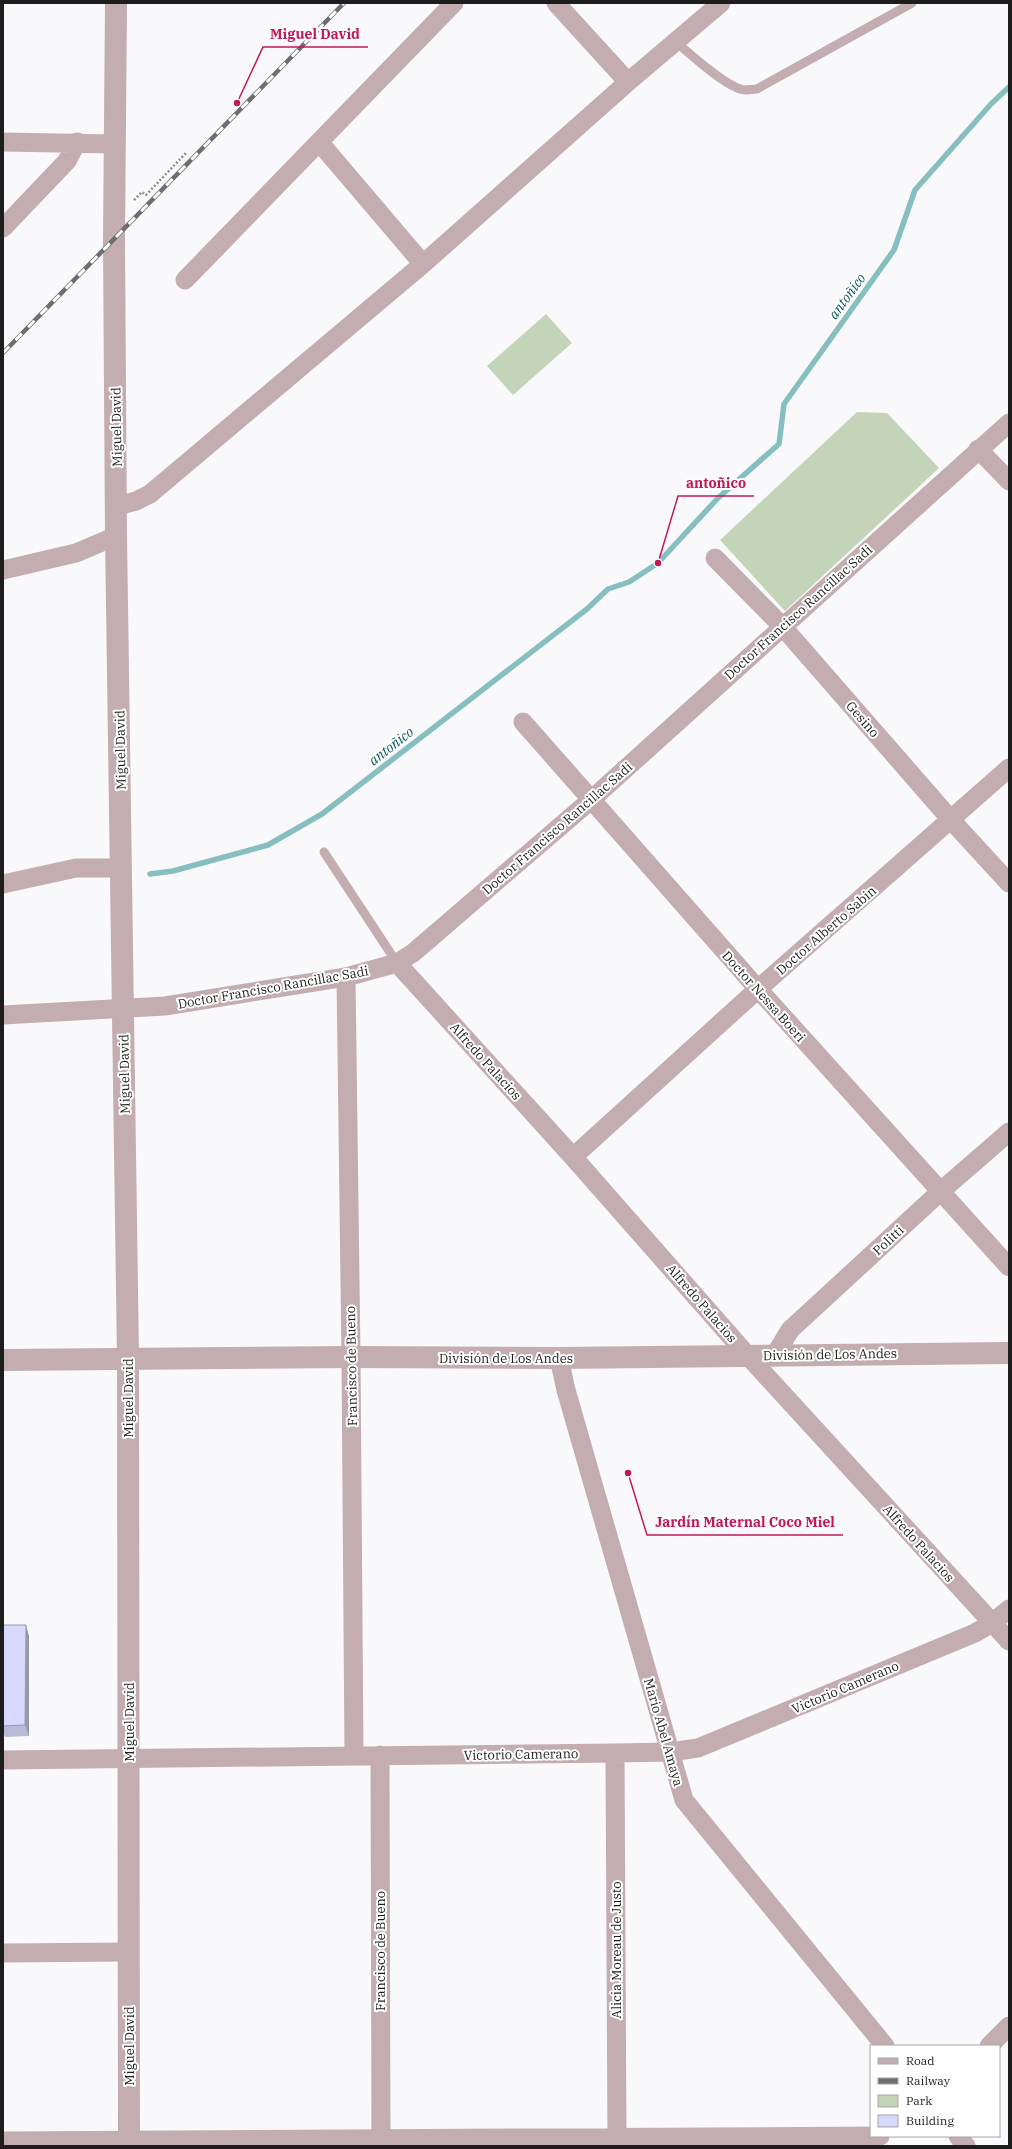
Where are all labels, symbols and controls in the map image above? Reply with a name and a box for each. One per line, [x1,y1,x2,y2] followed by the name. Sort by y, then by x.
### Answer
[263,21,368,47] callout: Miguel David
[270,25,360,43] text: Miguel David
[824,269,870,322] water label: antoñico
[107,387,126,467] street label: Miguel David
[678,470,754,496] callout: antoñico
[686,474,746,492] text: antoñico
[721,541,876,683] street label: Doctor Francisco Rancillac Sadi
[842,698,883,741] street label: Gesino
[111,710,130,790] street label: Miguel David
[365,723,417,769] water label: antoñico
[479,759,636,898] street label: Doctor Francisco Rancillac Sadi
[773,882,880,979] street label: Doctor Alberto Sabin
[718,947,809,1045] street label: Doctor Nessa Boeri
[176,962,370,1013] street label: Doctor Francisco Rancillac Sadi
[446,1019,525,1104] street label: Alfredo Palacios
[115,1034,134,1114] street label: Miguel David
[869,1222,907,1259] street label: Politti
[663,1260,740,1346] street label: Alfredo Palacios
[342,1306,361,1426] street label: Francisco de Bueno
[763,1345,897,1364] street label: División de Los Andes
[439,1350,573,1367] street label: División de Los Andes
[120,1358,137,1438] street label: Miguel David
[879,1501,958,1586] street label: Alfredo Palacios
[647,1509,843,1535] callout: Jardín Maternal Coco Miel
[655,1513,835,1531] text: Jardín Maternal Coco Miel
[789,1657,901,1718] street label: Victorio Camerano
[640,1676,687,1788] street label: Mario Abel Amaya
[121,1682,138,1762] street label: Miguel David
[464,1745,578,1764] street label: Victorio Camerano
[608,1881,625,2019] street label: Alicia Moreau de Justo
[372,1891,389,2011] street label: Francisco de Bueno
[121,2006,138,2086] street label: Miguel David
[870,2045,1000,2137] legend
[906,2053,935,2068] text: Road
[906,2073,951,2088] text: Railway
[906,2093,932,2108] text: Park
[906,2113,954,2128] text: Building

